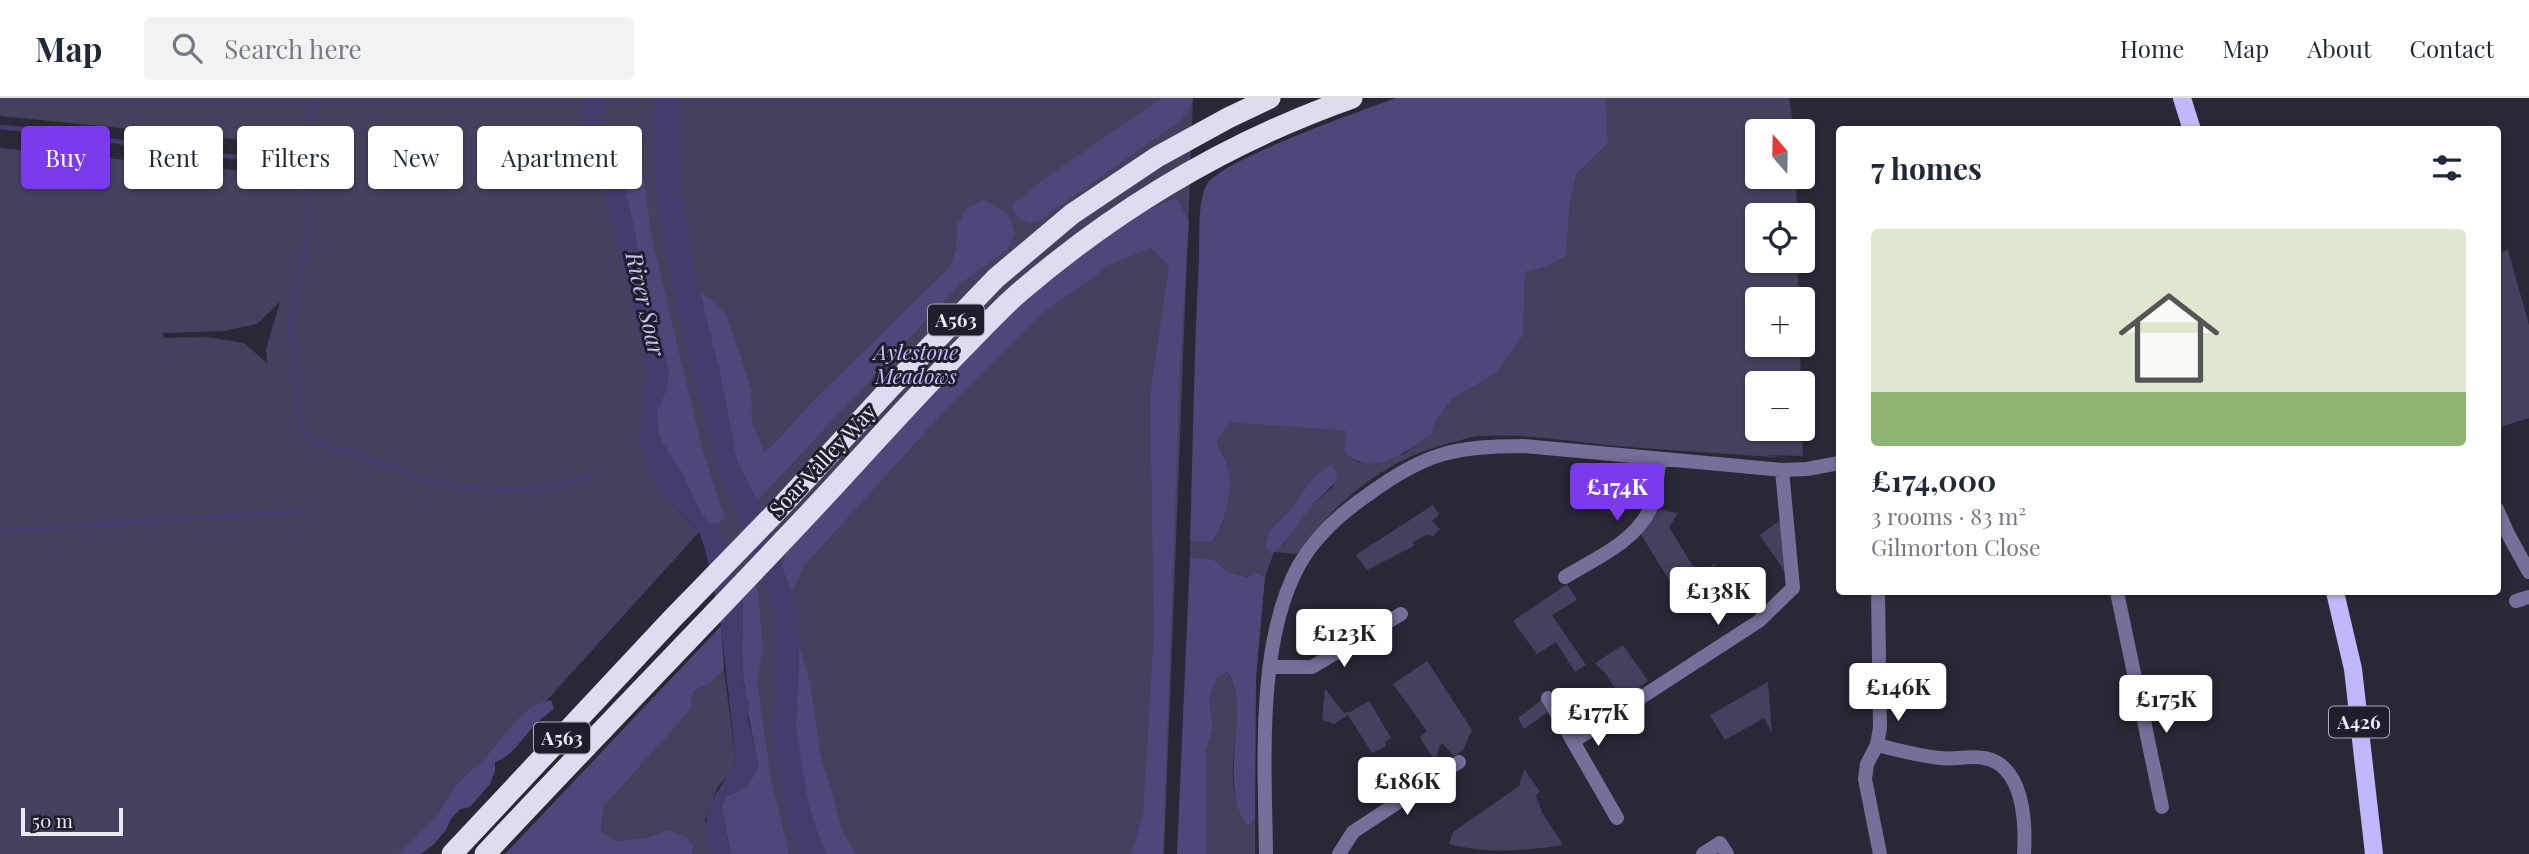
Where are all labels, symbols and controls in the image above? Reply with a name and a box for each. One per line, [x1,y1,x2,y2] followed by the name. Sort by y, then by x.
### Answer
[144,17,634,80] search box
[35,26,102,70] text: Map
[168,29,206,67] icon: search
[224,31,362,66] text: Search here
[2120,32,2184,64] text: Home
[2222,32,2269,64] text: Map
[2307,32,2371,64] text: About
[2409,32,2494,64] text: Contact
[1745,119,1815,189] north arrow
[1745,119,1815,441] map controls
[21,126,110,189] chip: Buy
[124,126,223,189] chip: Rent
[237,126,354,189] chip: Filters
[368,126,463,189] chip: New
[477,126,642,189] chip: Apartment
[1871,148,1982,188] text: 7 homes
[2428,149,2466,187] icon: filters
[1745,203,1815,273] button: locate
[619,248,674,360] water label: River Soar
[2106,275,2232,401] icon: home
[1745,287,1815,357] button: +
[928,304,984,336] road number: A563
[872,337,958,389] park label: Aylestone Meadows
[1745,371,1815,441] button: −
[762,397,881,522] street label: Soar Valley Way
[1871,460,1996,500] text: £174,000
[1568,464,1666,523] pin: £174K
[1586,470,1648,501] text: £174K
[1871,500,2026,531] text: 3 rooms · 83 m²
[1871,531,2041,562] text: Gilmorton Close
[1669,568,1767,627] pin: £138K
[1686,574,1750,605] text: £138K
[1295,610,1393,669] pin: £123K
[1312,616,1376,647] text: £123K
[1849,664,1947,723] pin: £146K
[1865,670,1931,701] text: £146K
[2117,676,2215,735] pin: £175K
[2135,682,2197,713] text: £175K
[1549,688,1647,748] pin: £177K
[1567,695,1629,726] text: £177K
[2329,706,2389,737] road number: A426
[534,722,590,754] road number: A563
[1358,758,1456,817] pin: £186K
[1374,764,1440,795] text: £186K
[21,805,122,837] scale bar
[32,807,73,833] text: 50 m

